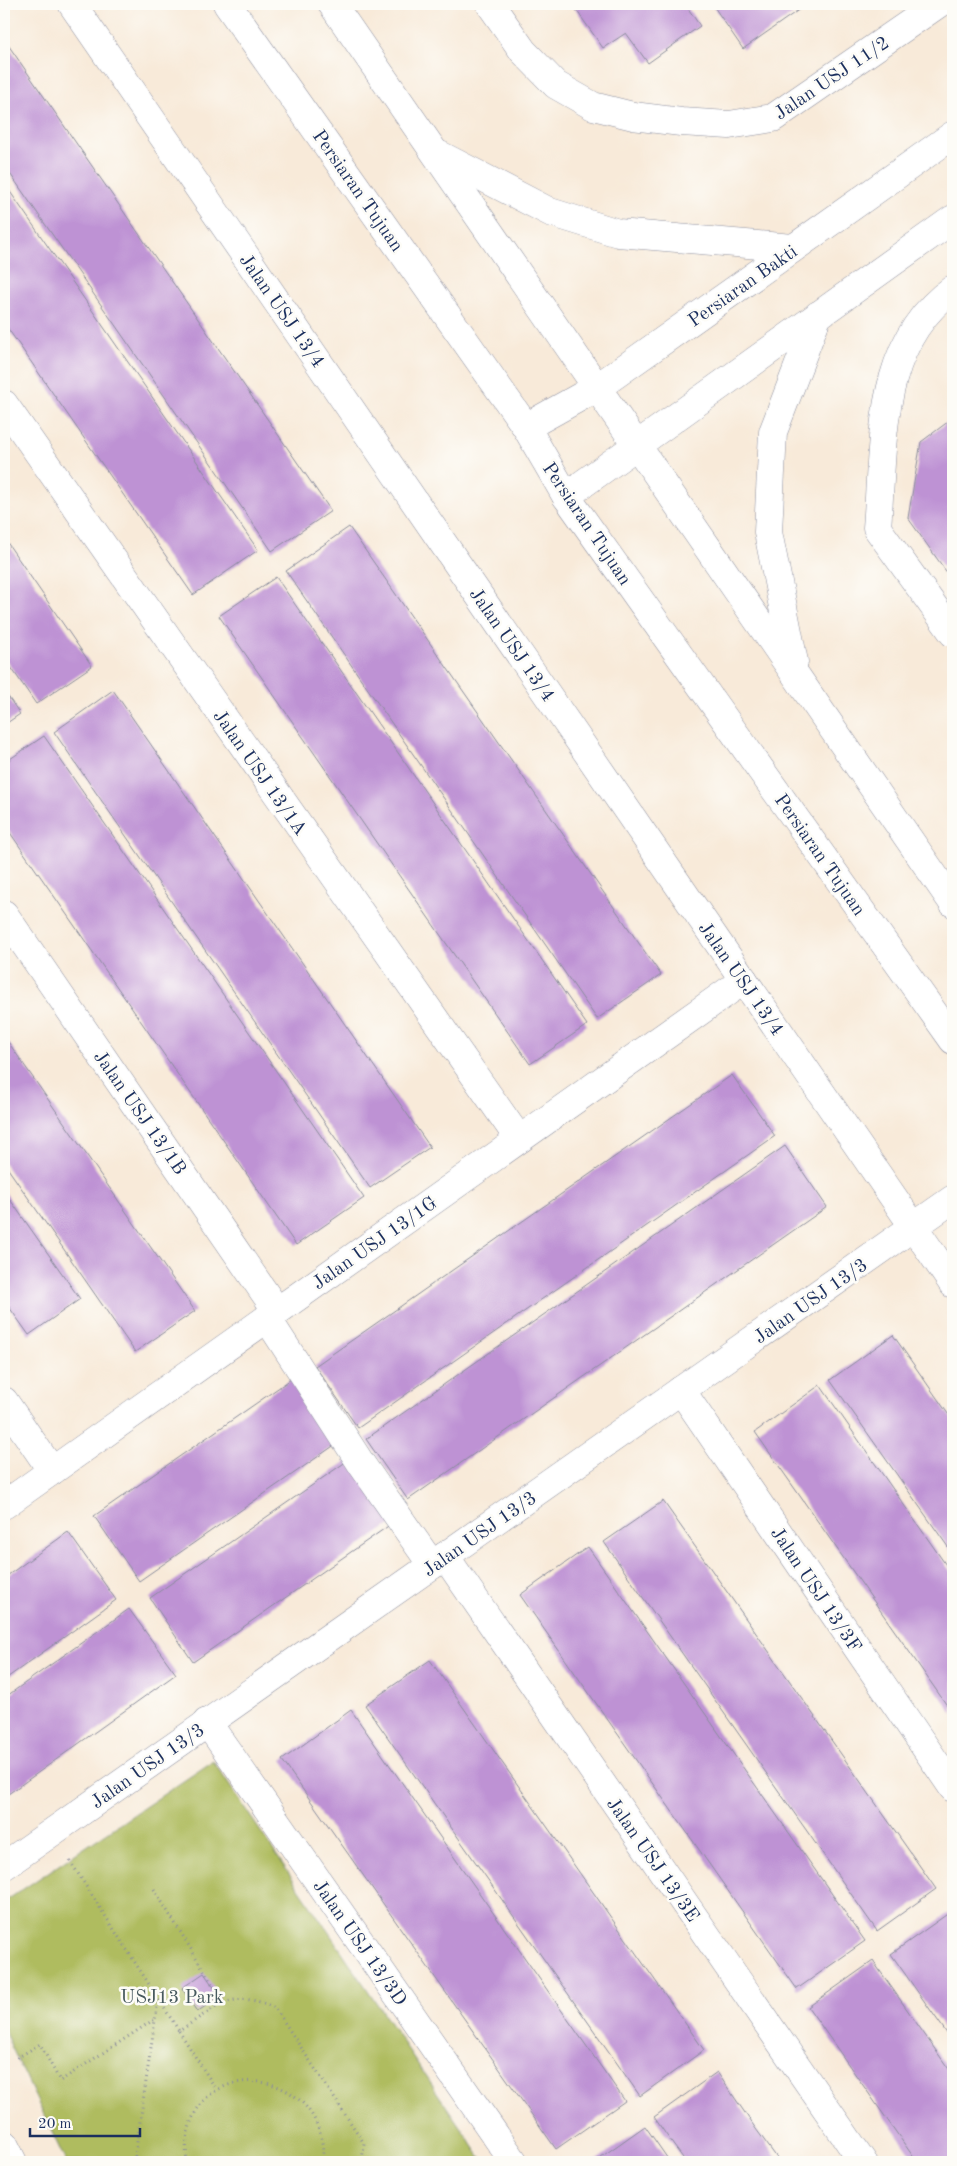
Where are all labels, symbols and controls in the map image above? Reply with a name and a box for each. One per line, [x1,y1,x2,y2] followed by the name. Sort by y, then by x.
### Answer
[772,34,893,124] street label: Jalan USJ 11/2
[308,127,406,256] street label: Persiaran Tujuan
[686,243,801,332] street label: Persiaran Bakti
[235,251,327,372] street label: Jalan USJ 13/4
[538,460,634,589] street label: Persiaran Tujuan
[465,585,557,706] street label: Jalan USJ 13/4
[209,707,309,840] street label: Jalan USJ 13/1A
[770,791,868,920] street label: Persiaran Tujuan
[694,919,786,1040] street label: Jalan USJ 13/4
[89,1048,189,1179] street label: Jalan USJ 13/1B
[310,1194,441,1294] street label: Jalan USJ 13/1G
[751,1256,872,1348] street label: Jalan USJ 13/3
[420,1489,541,1581] street label: Jalan USJ 13/3
[766,1524,864,1656] street label: Jalan USJ 13/3F
[88,1721,209,1813] street label: Jalan USJ 13/3
[602,1795,702,1926] street label: Jalan USJ 13/3E
[309,1877,409,2010] street label: Jalan USJ 13/3D
[120,1989,224,2008] park label: USJ13 Park
[30,2106,140,2138] scale bar
[38,2117,72,2132] text: 20 m

